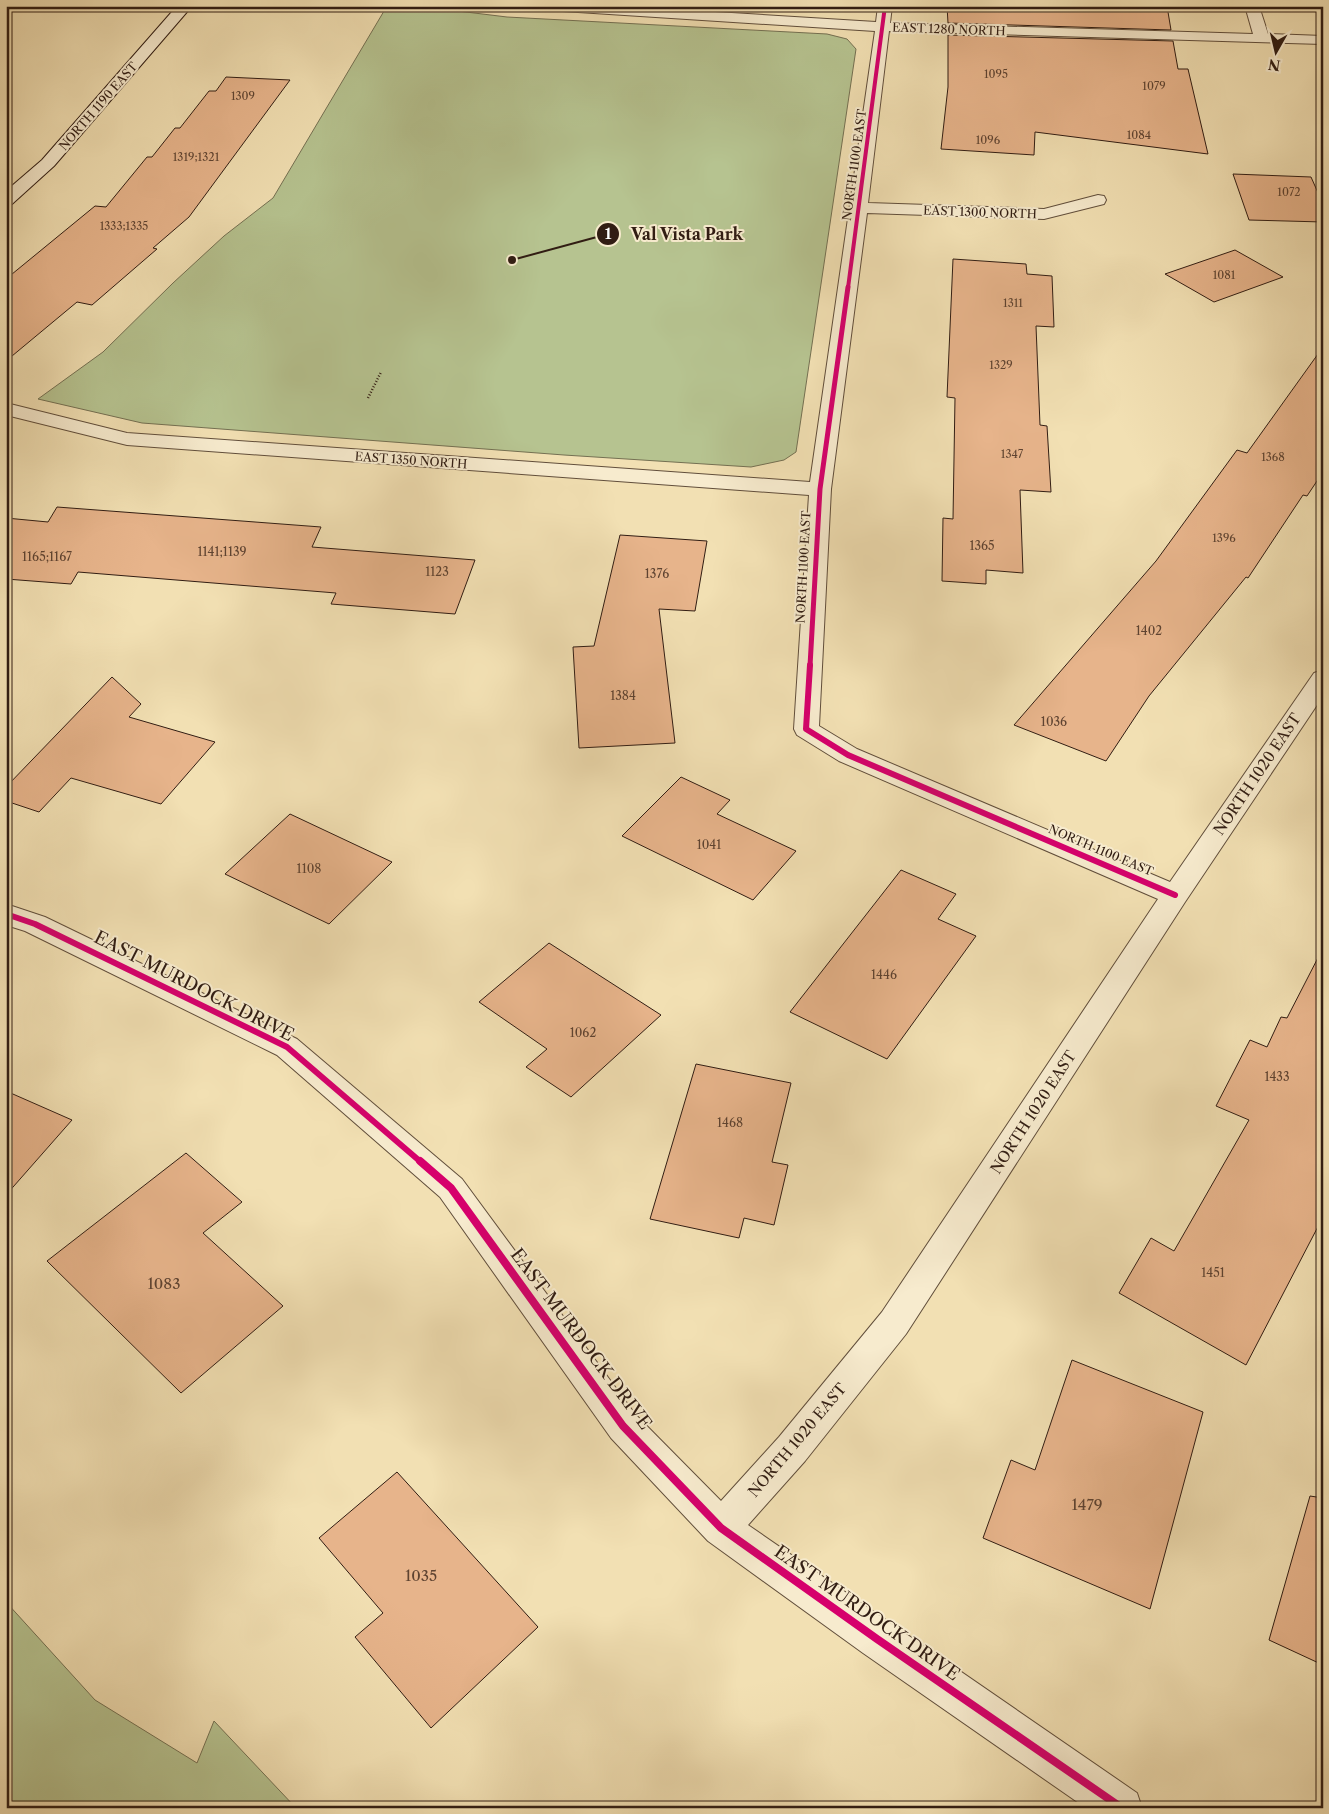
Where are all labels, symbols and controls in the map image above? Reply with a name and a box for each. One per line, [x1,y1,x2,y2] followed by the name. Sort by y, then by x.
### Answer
[892,20,1006,38] street label: EAST 1280 NORTH
[1252,28,1302,78] north arrow
[1267,55,1281,75] text: N
[56,59,140,153] street label: NORTH 1190 EAST
[984,67,1008,81] house number: 1095
[1142,79,1166,93] house number: 1079
[231,89,255,103] house number: 1309
[839,108,869,222] street label: NORTH 1100 EAST
[1127,128,1151,142] house number: 1084
[976,133,1001,147] house number: 1096
[173,150,220,164] house number: 1319;1321
[1277,185,1301,199] house number: 1072
[923,203,1037,221] street label: EAST 1300 NORTH
[100,219,148,233] house number: 1333;1335
[595,219,753,250] callout: Val Vista Park
[605,224,612,243] text: 1
[630,224,744,244] text: Val Vista Park
[1213,268,1236,282] house number: 1081
[1003,296,1023,310] house number: 1311
[989,358,1013,372] house number: 1329
[1001,447,1024,461] house number: 1347
[354,449,468,471] street label: EAST 1350 NORTH
[1261,450,1285,464] house number: 1368
[793,510,813,624] street label: NORTH 1100 EAST
[1212,531,1236,545] house number: 1396
[969,538,995,553] house number: 1365
[197,544,247,559] house number: 1141;1139
[22,549,72,564] house number: 1165;1167
[425,564,449,579] house number: 1123
[645,566,669,581] house number: 1376
[1136,623,1162,638] house number: 1402
[610,688,636,703] house number: 1384
[1209,709,1305,839] street label: NORTH 1020 EAST
[1041,714,1067,729] house number: 1036
[1046,821,1156,879] street label: NORTH 1100 EAST
[697,837,721,852] house number: 1041
[297,861,321,876] house number: 1108
[91,926,297,1046] street label: EAST MURDOCK DRIVE
[871,967,897,982] house number: 1446
[570,1025,596,1040] house number: 1062
[986,1046,1080,1177] street label: NORTH 1020 EAST
[1264,1069,1290,1084] house number: 1433
[717,1115,743,1130] house number: 1468
[506,1244,656,1434] street label: EAST MURDOCK DRIVE
[1201,1265,1225,1280] house number: 1451
[148,1274,180,1293] house number: 1083
[744,1379,851,1501] street label: NORTH 1020 EAST
[1071,1495,1103,1514] house number: 1479
[770,1541,964,1685] street label: EAST MURDOCK DRIVE
[405,1566,437,1585] house number: 1035

